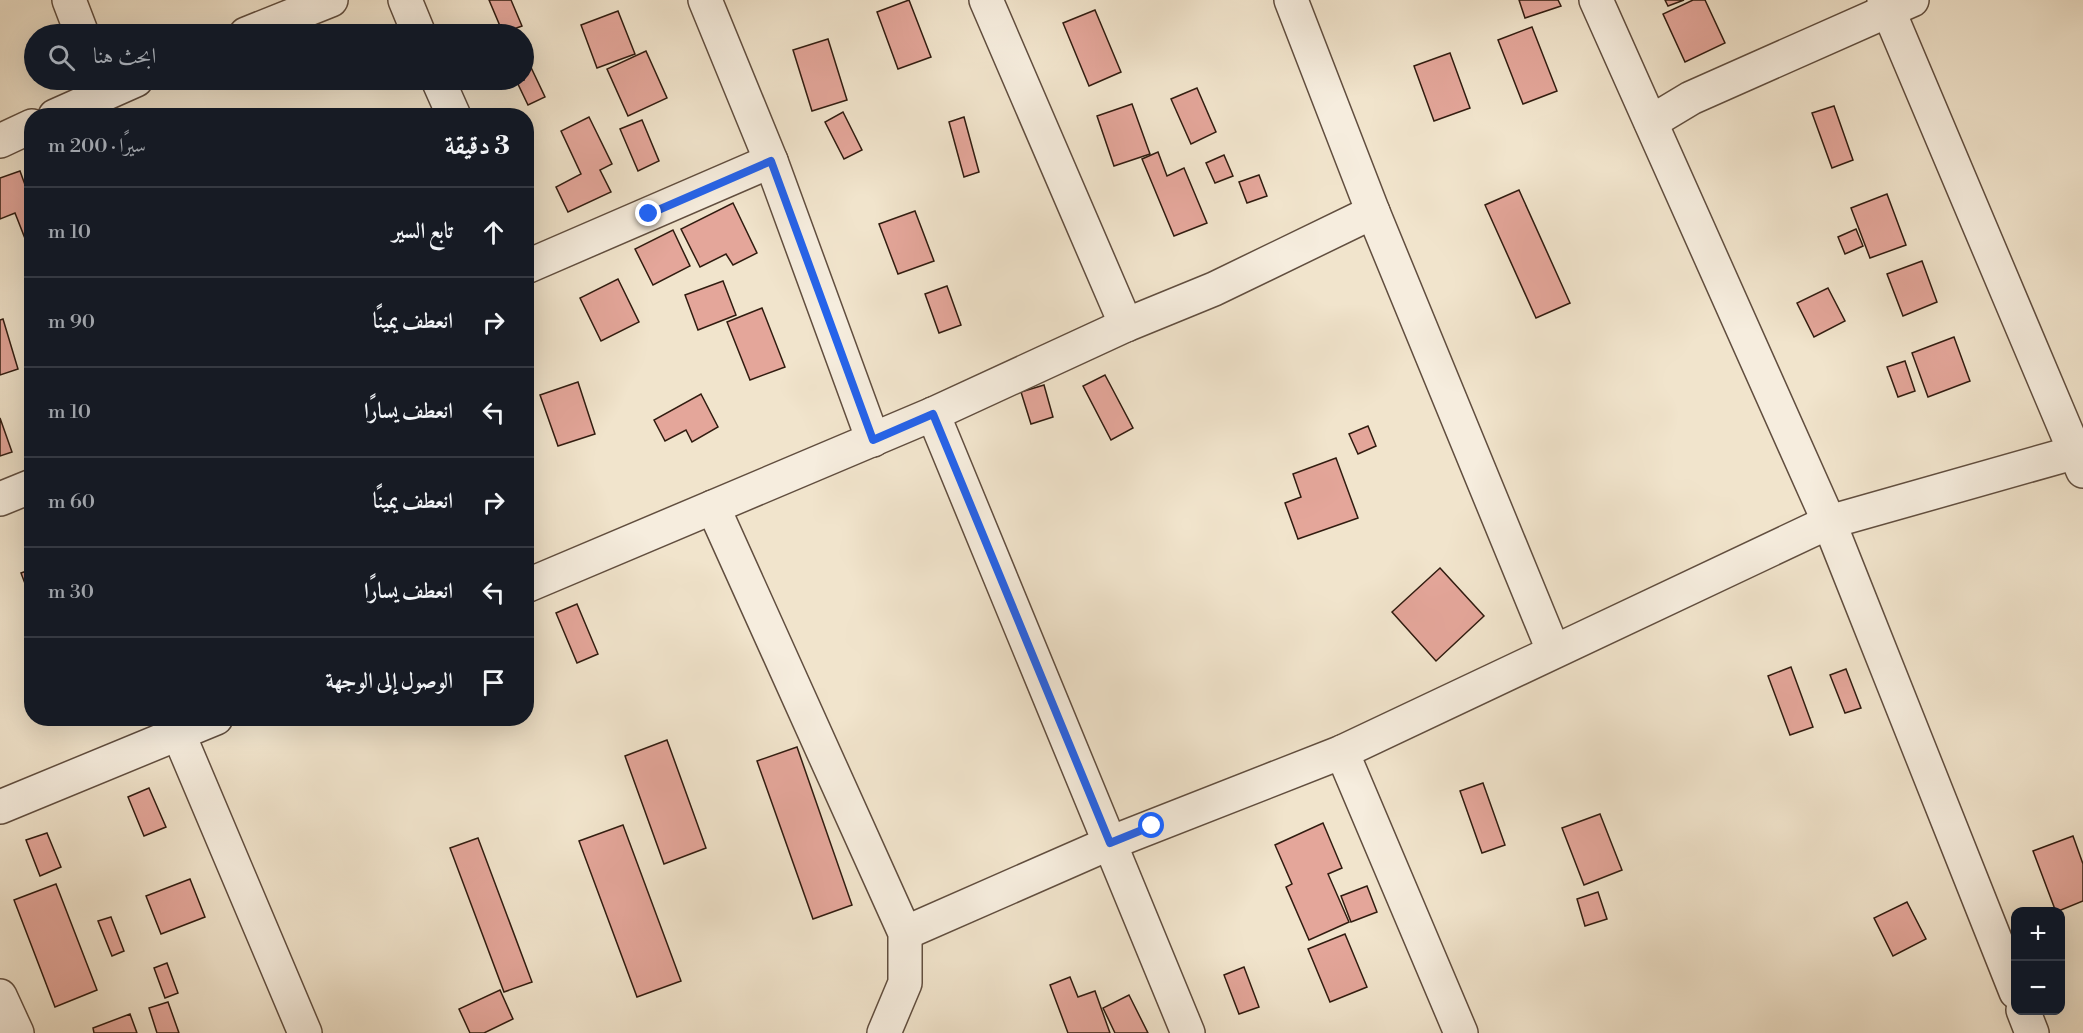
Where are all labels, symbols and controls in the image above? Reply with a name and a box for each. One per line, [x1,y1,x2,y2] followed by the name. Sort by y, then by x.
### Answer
[24,24,534,90] search box
[45,41,78,74] icon: search
[93,43,156,70] text: ابحث هنا
[445,130,510,162] text: 3 دقيقة
[48,134,146,159] text: سيرًا · 200 m
[635,200,661,226] route end
[477,216,510,249] icon: ahead
[392,218,453,245] text: تابع السير
[48,220,91,245] text: 10 m
[477,306,510,339] icon: right
[373,308,453,335] text: انعطف يمينًا
[48,310,95,335] text: 90 m
[477,396,510,429] icon: left
[364,398,453,425] text: انعطف يسارًا
[48,400,91,425] text: 10 m
[477,486,510,519] icon: right
[373,488,453,515] text: انعطف يمينًا
[48,490,95,515] text: 60 m
[477,576,510,609] icon: left
[364,578,453,605] text: انعطف يسارًا
[48,580,94,605] text: 30 m
[477,666,510,699] icon: arrive
[325,668,453,695] text: الوصول إلى الوجهة
[1138,812,1164,838] route start
[2011,907,2065,1015] map controls
[2011,907,2065,961] button: +
[2011,961,2065,1015] button: −

